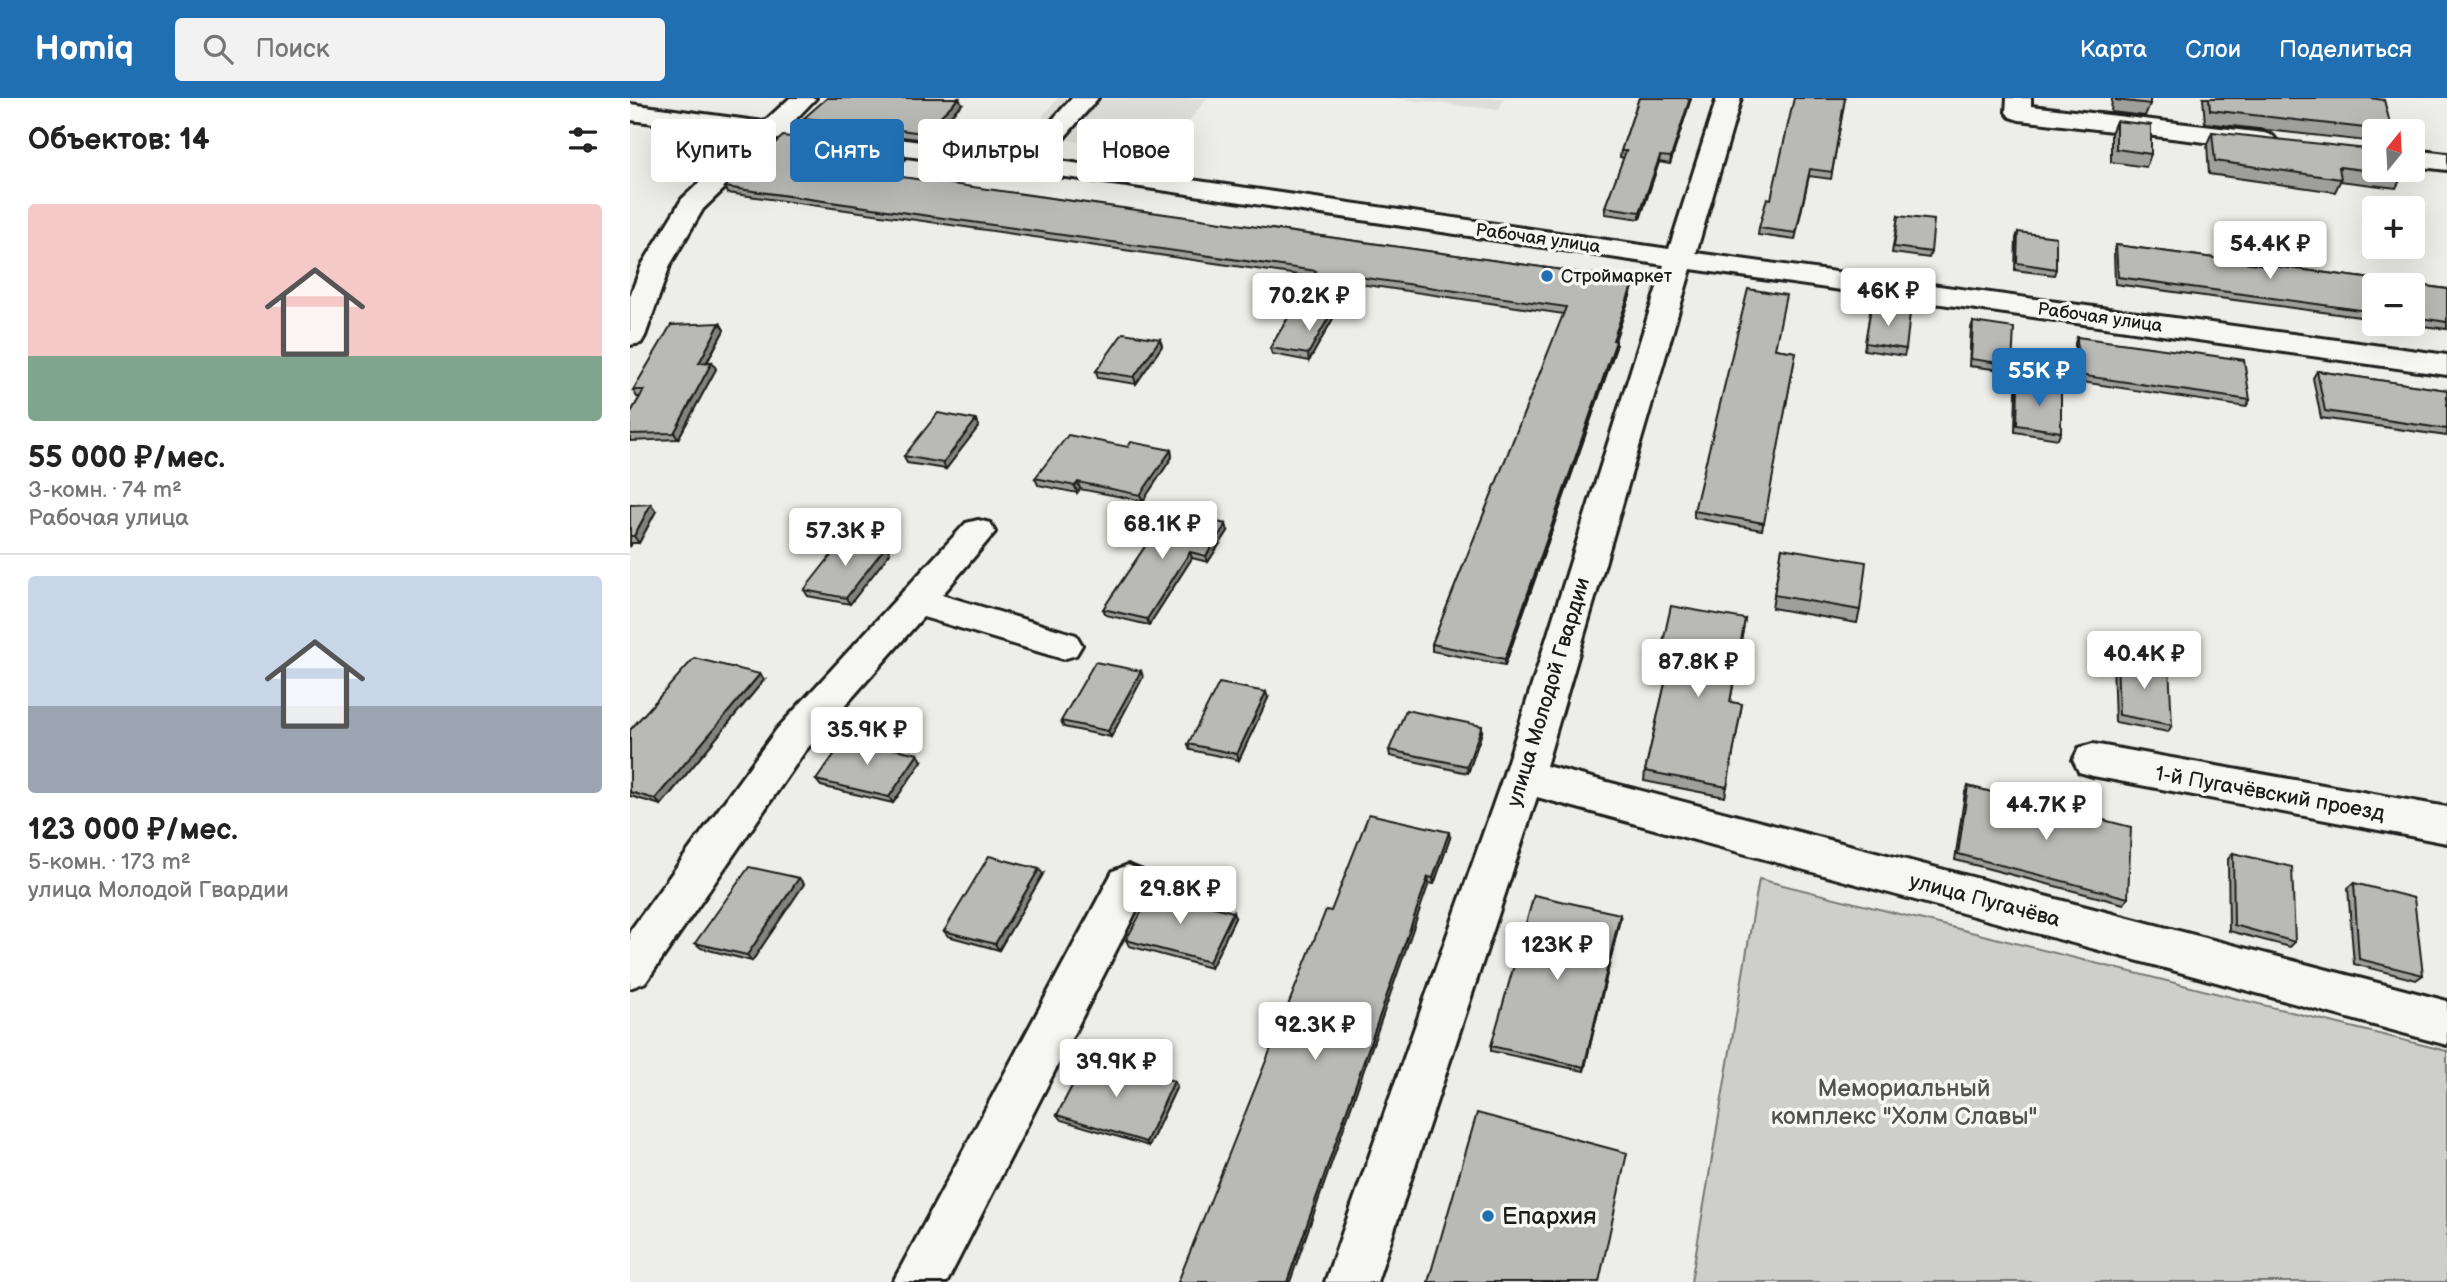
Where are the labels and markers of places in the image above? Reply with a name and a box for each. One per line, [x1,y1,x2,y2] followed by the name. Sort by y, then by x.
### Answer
[2205,222,2335,281] pin: 54.4K ₽
[1561,266,1673,287] place label: Строймаркет
[1539,268,1555,284] marker: Строймаркет
[1839,268,1937,328] pin: 46K ₽
[1244,274,1374,333] pin: 70.2K ₽
[1990,348,2088,408] pin: 55K ₽
[1097,502,1227,561] pin: 68.1K ₽
[780,508,910,568] pin: 57.3K ₽
[2079,632,2209,691] pin: 40.4K ₽
[1633,640,1763,699] pin: 87.8K ₽
[802,708,932,767] pin: 35.9K ₽
[1981,782,2111,842] pin: 44.7K ₽
[1115,866,1245,926] pin: 29.8K ₽
[1500,922,1614,982] pin: 123K ₽
[1250,1002,1380,1062] pin: 92.3K ₽
[1051,1040,1181,1099] pin: 39.9K ₽
[1502,1202,1597,1231] place label: Епархия
[1480,1208,1496,1224] marker: Епархия

